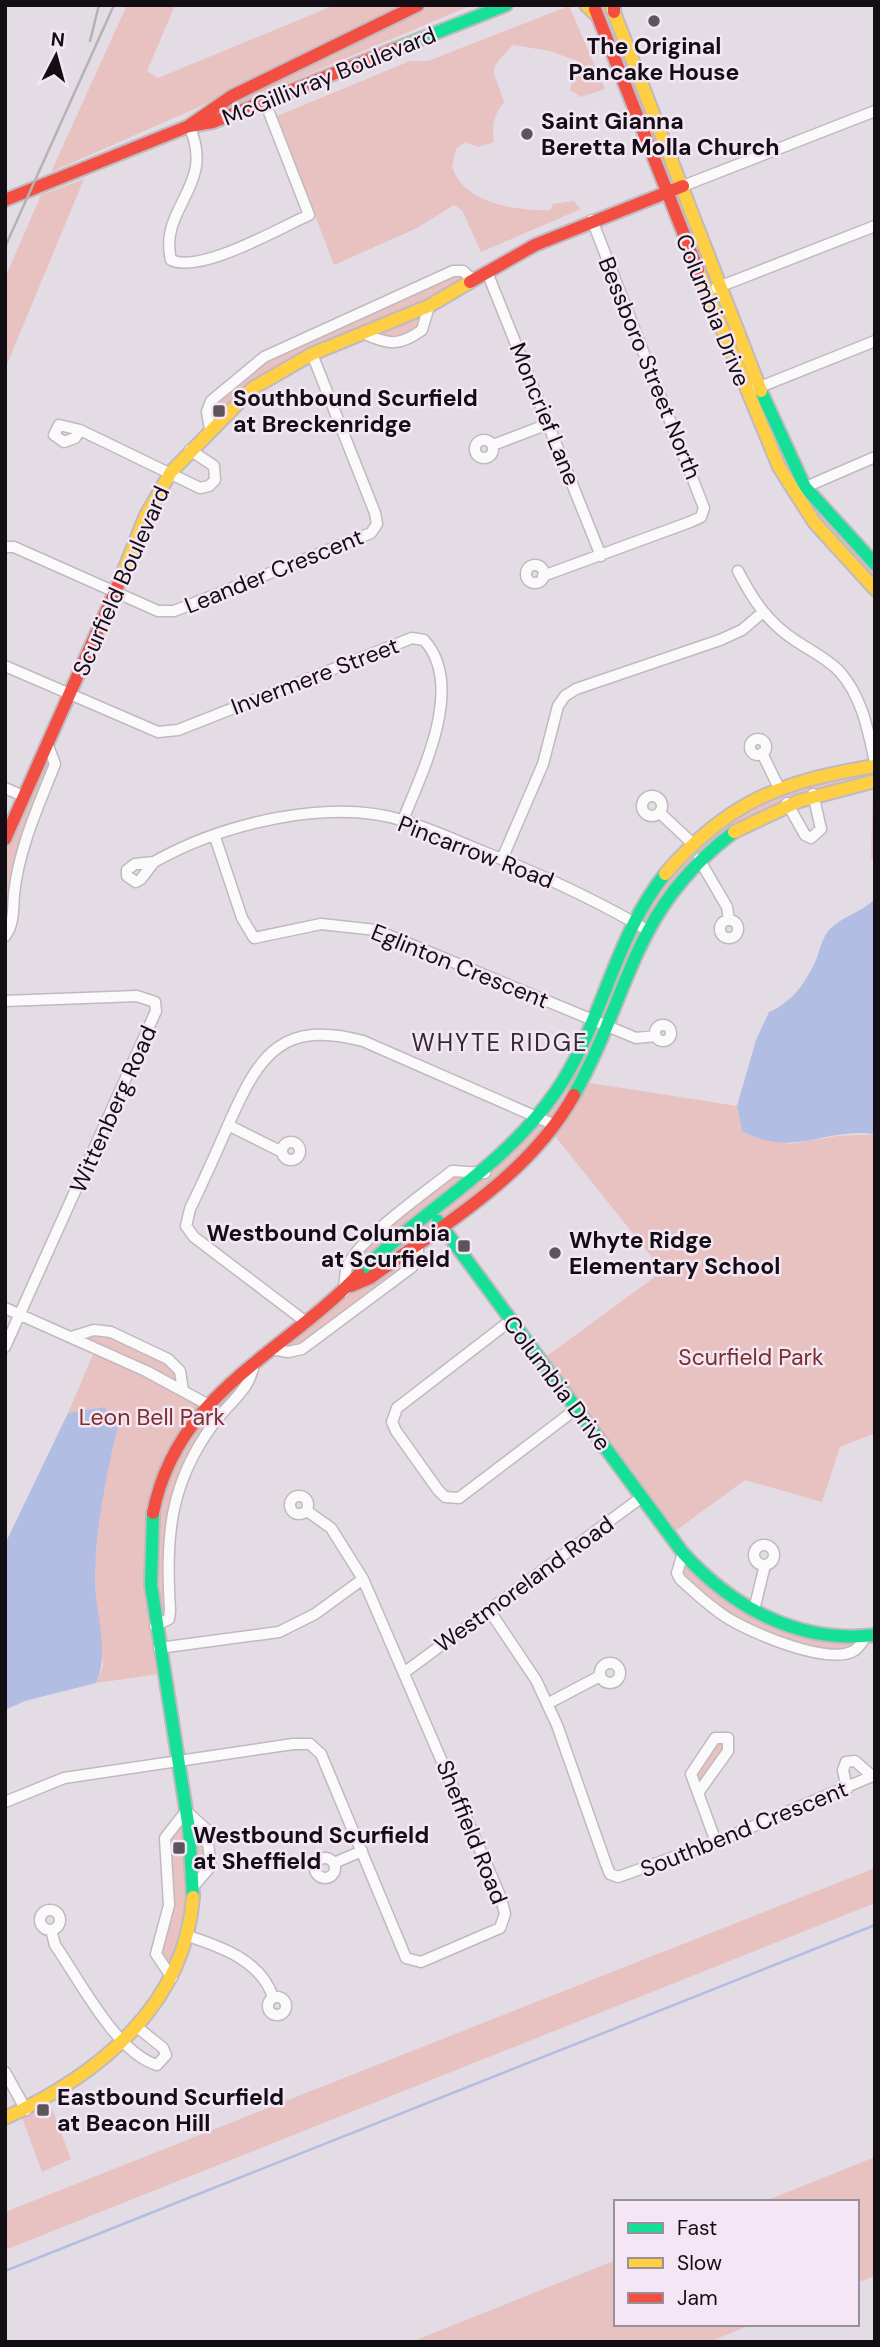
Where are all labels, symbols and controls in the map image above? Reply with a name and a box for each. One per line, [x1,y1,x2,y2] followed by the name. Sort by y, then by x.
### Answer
[646,13,662,29] marker: The Original Pancake House
[218,19,440,133] street label: McGillivray Boulevard
[21,21,91,91] north arrow
[50,26,66,53] text: N
[569,31,739,87] place label: The Original Pancake House
[541,106,780,162] place label: Saint Gianna Beretta Molla Church
[519,126,535,142] marker: Saint Gianna Beretta Molla Church
[669,229,757,391] street label: Columbia Drive
[592,252,708,484] street label: Bessboro Street North
[503,338,587,490] street label: Moncrief Lane
[233,383,478,439] place label: Southbound Scurfield at Breckenridge
[211,403,227,419] marker: Southbound Scurfield at Breckenridge
[66,481,176,681] street label: Scurfield Boulevard
[180,521,368,621] street label: Leander Crescent
[227,630,403,722] street label: Invermere Street
[394,808,558,896] street label: Pincarrow Road
[367,917,553,1015] street label: Eglinton Crescent
[63,1021,163,1197] street label: Wittenberg Road
[411,1027,589,1058] district label: WHYTE RIDGE
[206,1218,450,1274] place label: Westbound Columbia at Scurfield
[569,1225,781,1281] place label: Whyte Ridge Elementary School
[456,1238,472,1254] marker: Westbound Columbia at Scurfield
[547,1245,563,1261] marker: Whyte Ridge Elementary School
[496,1309,618,1457] street label: Columbia Drive
[678,1342,824,1372] park label: Scurfield Park
[79,1402,226,1432] park label: Leon Bell Park
[428,1509,620,1659] street label: Westmoreland Road
[429,1756,515,1908] street label: Sheffield Road
[636,1774,852,1884] street label: Southbend Crescent
[193,1820,429,1876] place label: Westbound Scurfield at Sheffield
[171,1840,187,1856] marker: Westbound Scurfield at Sheffield
[57,2082,284,2138] place label: Eastbound Scurfield at Beacon Hill
[35,2102,51,2118] marker: Eastbound Scurfield at Beacon Hill
[614,2200,859,2326] legend
[677,2214,717,2242] text: Fast
[677,2249,722,2277] text: Slow
[677,2284,718,2312] text: Jam

